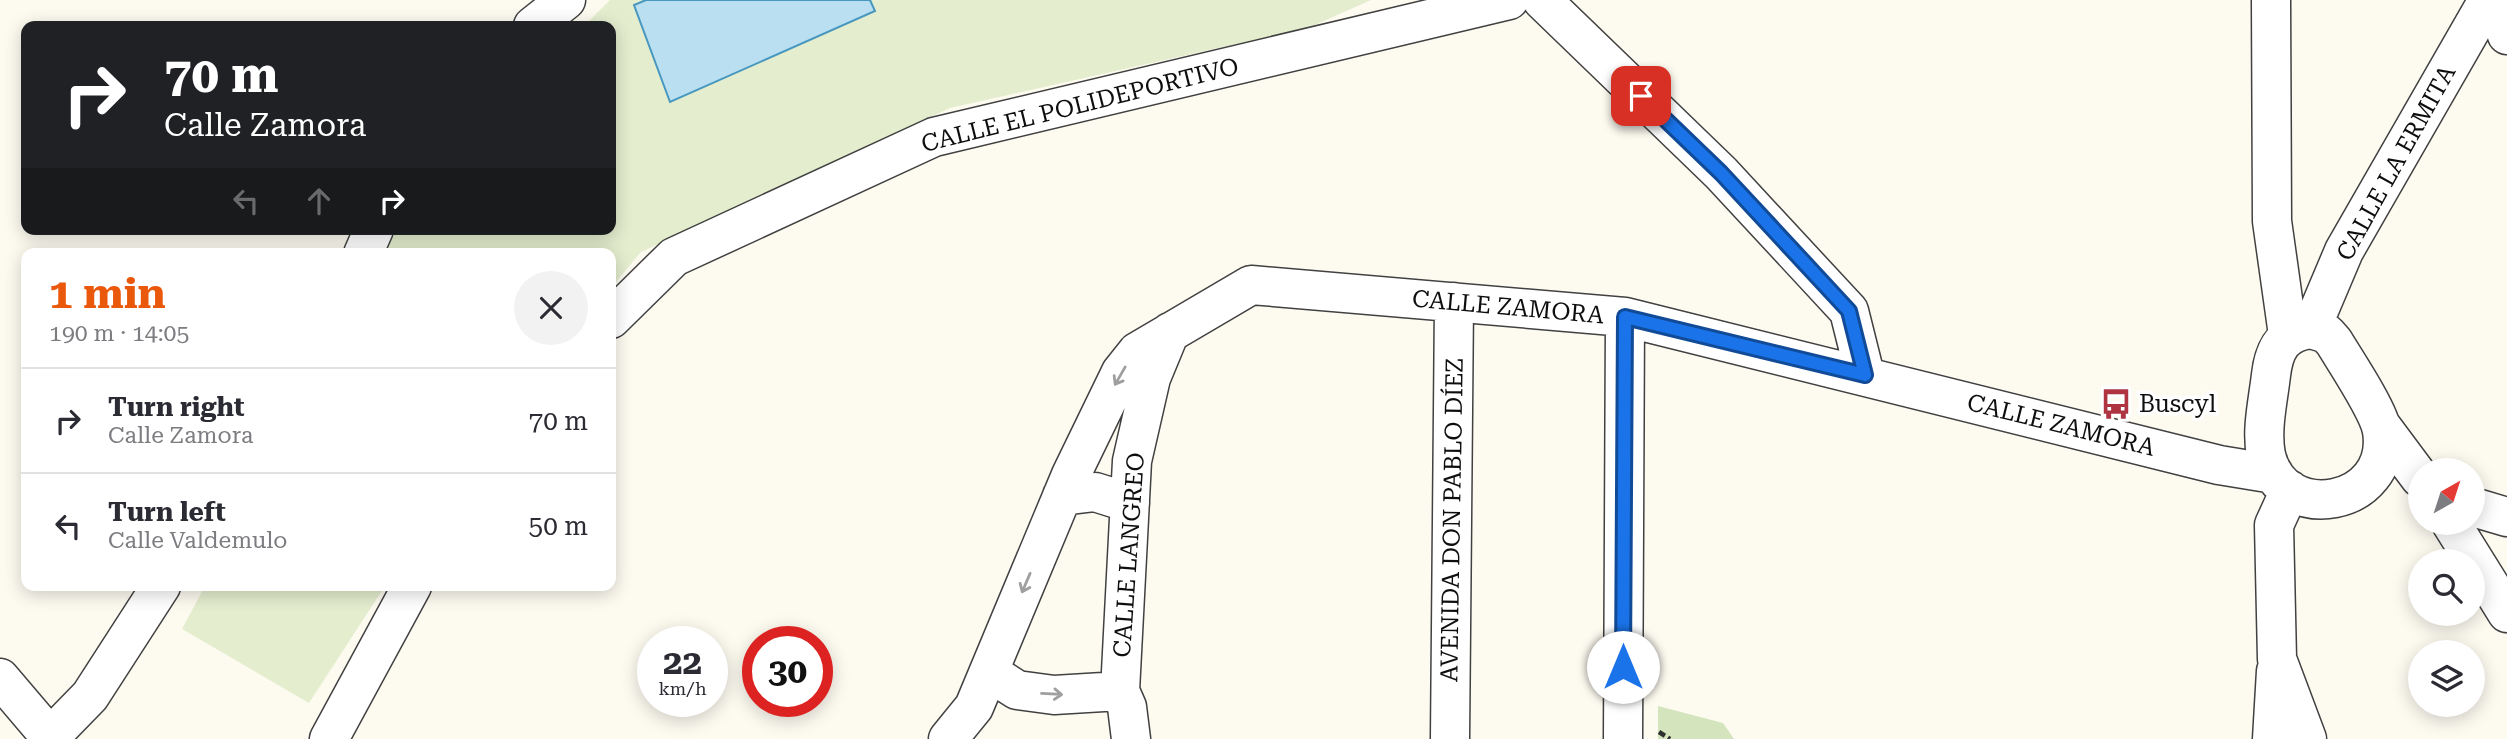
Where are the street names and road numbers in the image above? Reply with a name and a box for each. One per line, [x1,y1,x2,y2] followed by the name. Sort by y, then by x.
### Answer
[918,52,1242,158] street label: CALLE EL POLIDEPORTIVO
[2331,60,2461,266] street label: CALLE LA ERMITA
[1411,285,1605,329] street label: CALLE ZAMORA
[1434,358,1469,682] street label: AVENIDA DON PABLO DÍEZ
[1964,388,2158,462] street label: CALLE ZAMORA
[1108,452,1150,658] street label: CALLE LANGREO

